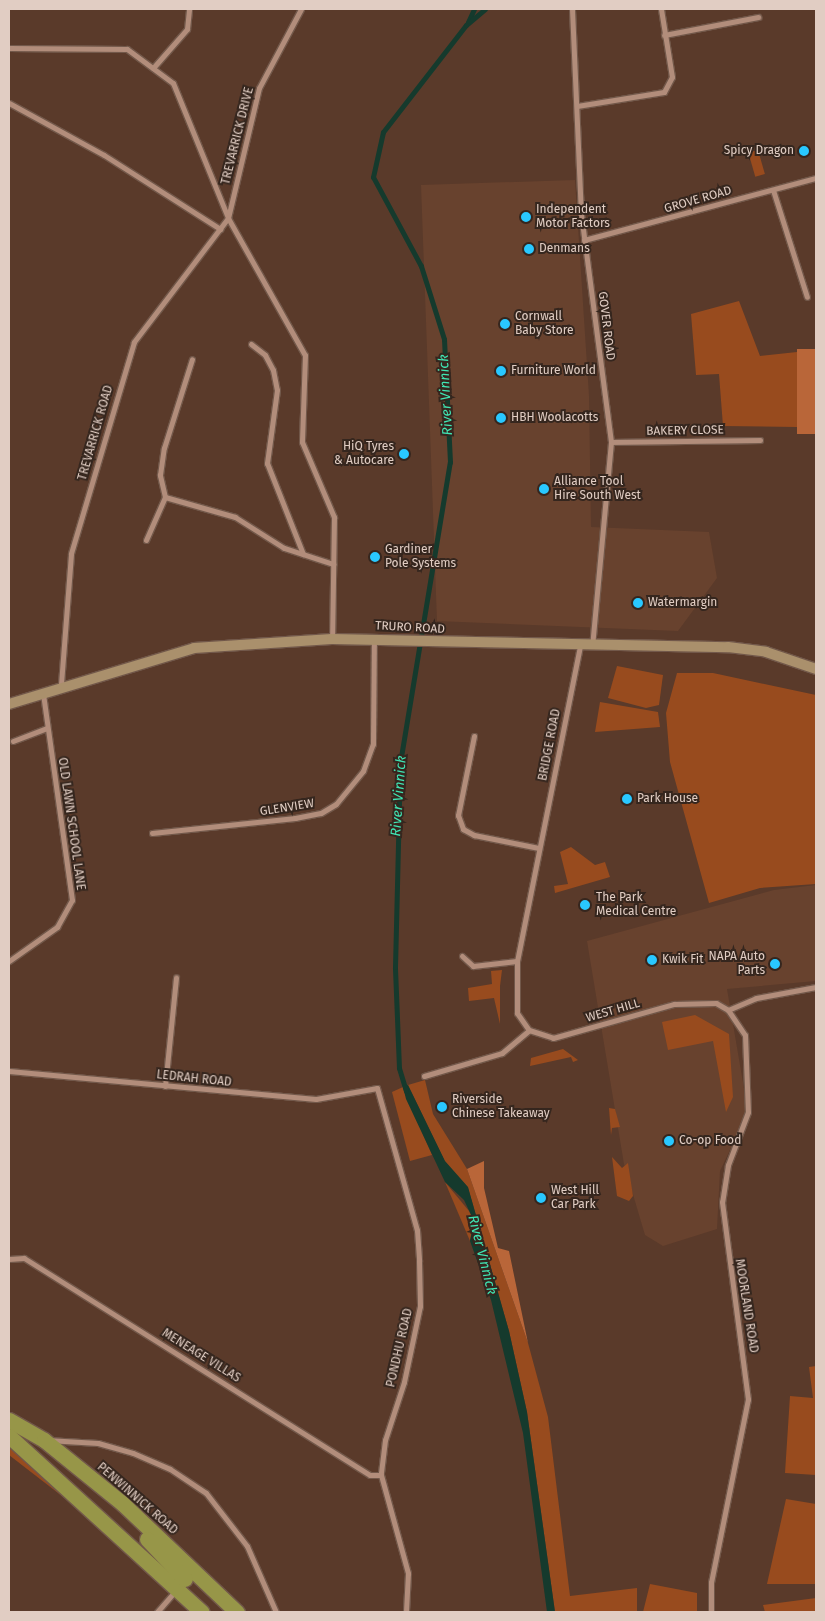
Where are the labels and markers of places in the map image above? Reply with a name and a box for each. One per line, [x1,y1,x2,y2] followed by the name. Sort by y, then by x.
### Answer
[724,144,794,158] place label: Spicy Dragon
[798,145,810,157] marker: Spicy Dragon
[536,203,610,231] place label: Independent Motor Factors
[520,211,532,223] marker: Independent Motor Factors
[539,242,590,256] place label: Denmans
[523,243,535,255] marker: Denmans
[515,310,573,338] place label: Cornwall Baby Store
[499,318,511,330] marker: Cornwall Baby Store
[511,364,596,378] place label: Furniture World
[495,365,507,377] marker: Furniture World
[511,411,598,425] place label: HBH Woolacotts
[495,412,507,424] marker: HBH Woolacotts
[334,440,394,468] place label: HiQ Tyres & Autocare
[398,448,410,460] marker: HiQ Tyres & Autocare
[554,475,641,503] place label: Alliance Tool Hire South West
[538,483,550,495] marker: Alliance Tool Hire South West
[385,543,456,571] place label: Gardiner Pole Systems
[369,551,381,563] marker: Gardiner Pole Systems
[648,596,717,610] place label: Watermargin
[632,597,644,609] marker: Watermargin
[637,792,698,806] place label: Park House
[621,793,633,805] marker: Park House
[596,891,676,919] place label: The Park Medical Centre
[578,898,592,912] marker: The Park Medical Centre
[709,950,765,978] place label: NAPA Auto Parts
[662,953,704,967] place label: Kwik Fit
[646,954,658,966] marker: Kwik Fit
[769,958,781,970] marker: NAPA Auto Parts
[452,1093,550,1121] place label: Riverside Chinese Takeaway
[436,1101,448,1113] marker: Riverside Chinese Takeaway
[679,1134,741,1148] place label: Co-op Food
[663,1135,675,1147] marker: Co-op Food
[551,1184,599,1212] place label: West Hill Car Park
[535,1192,547,1204] marker: West Hill Car Park

